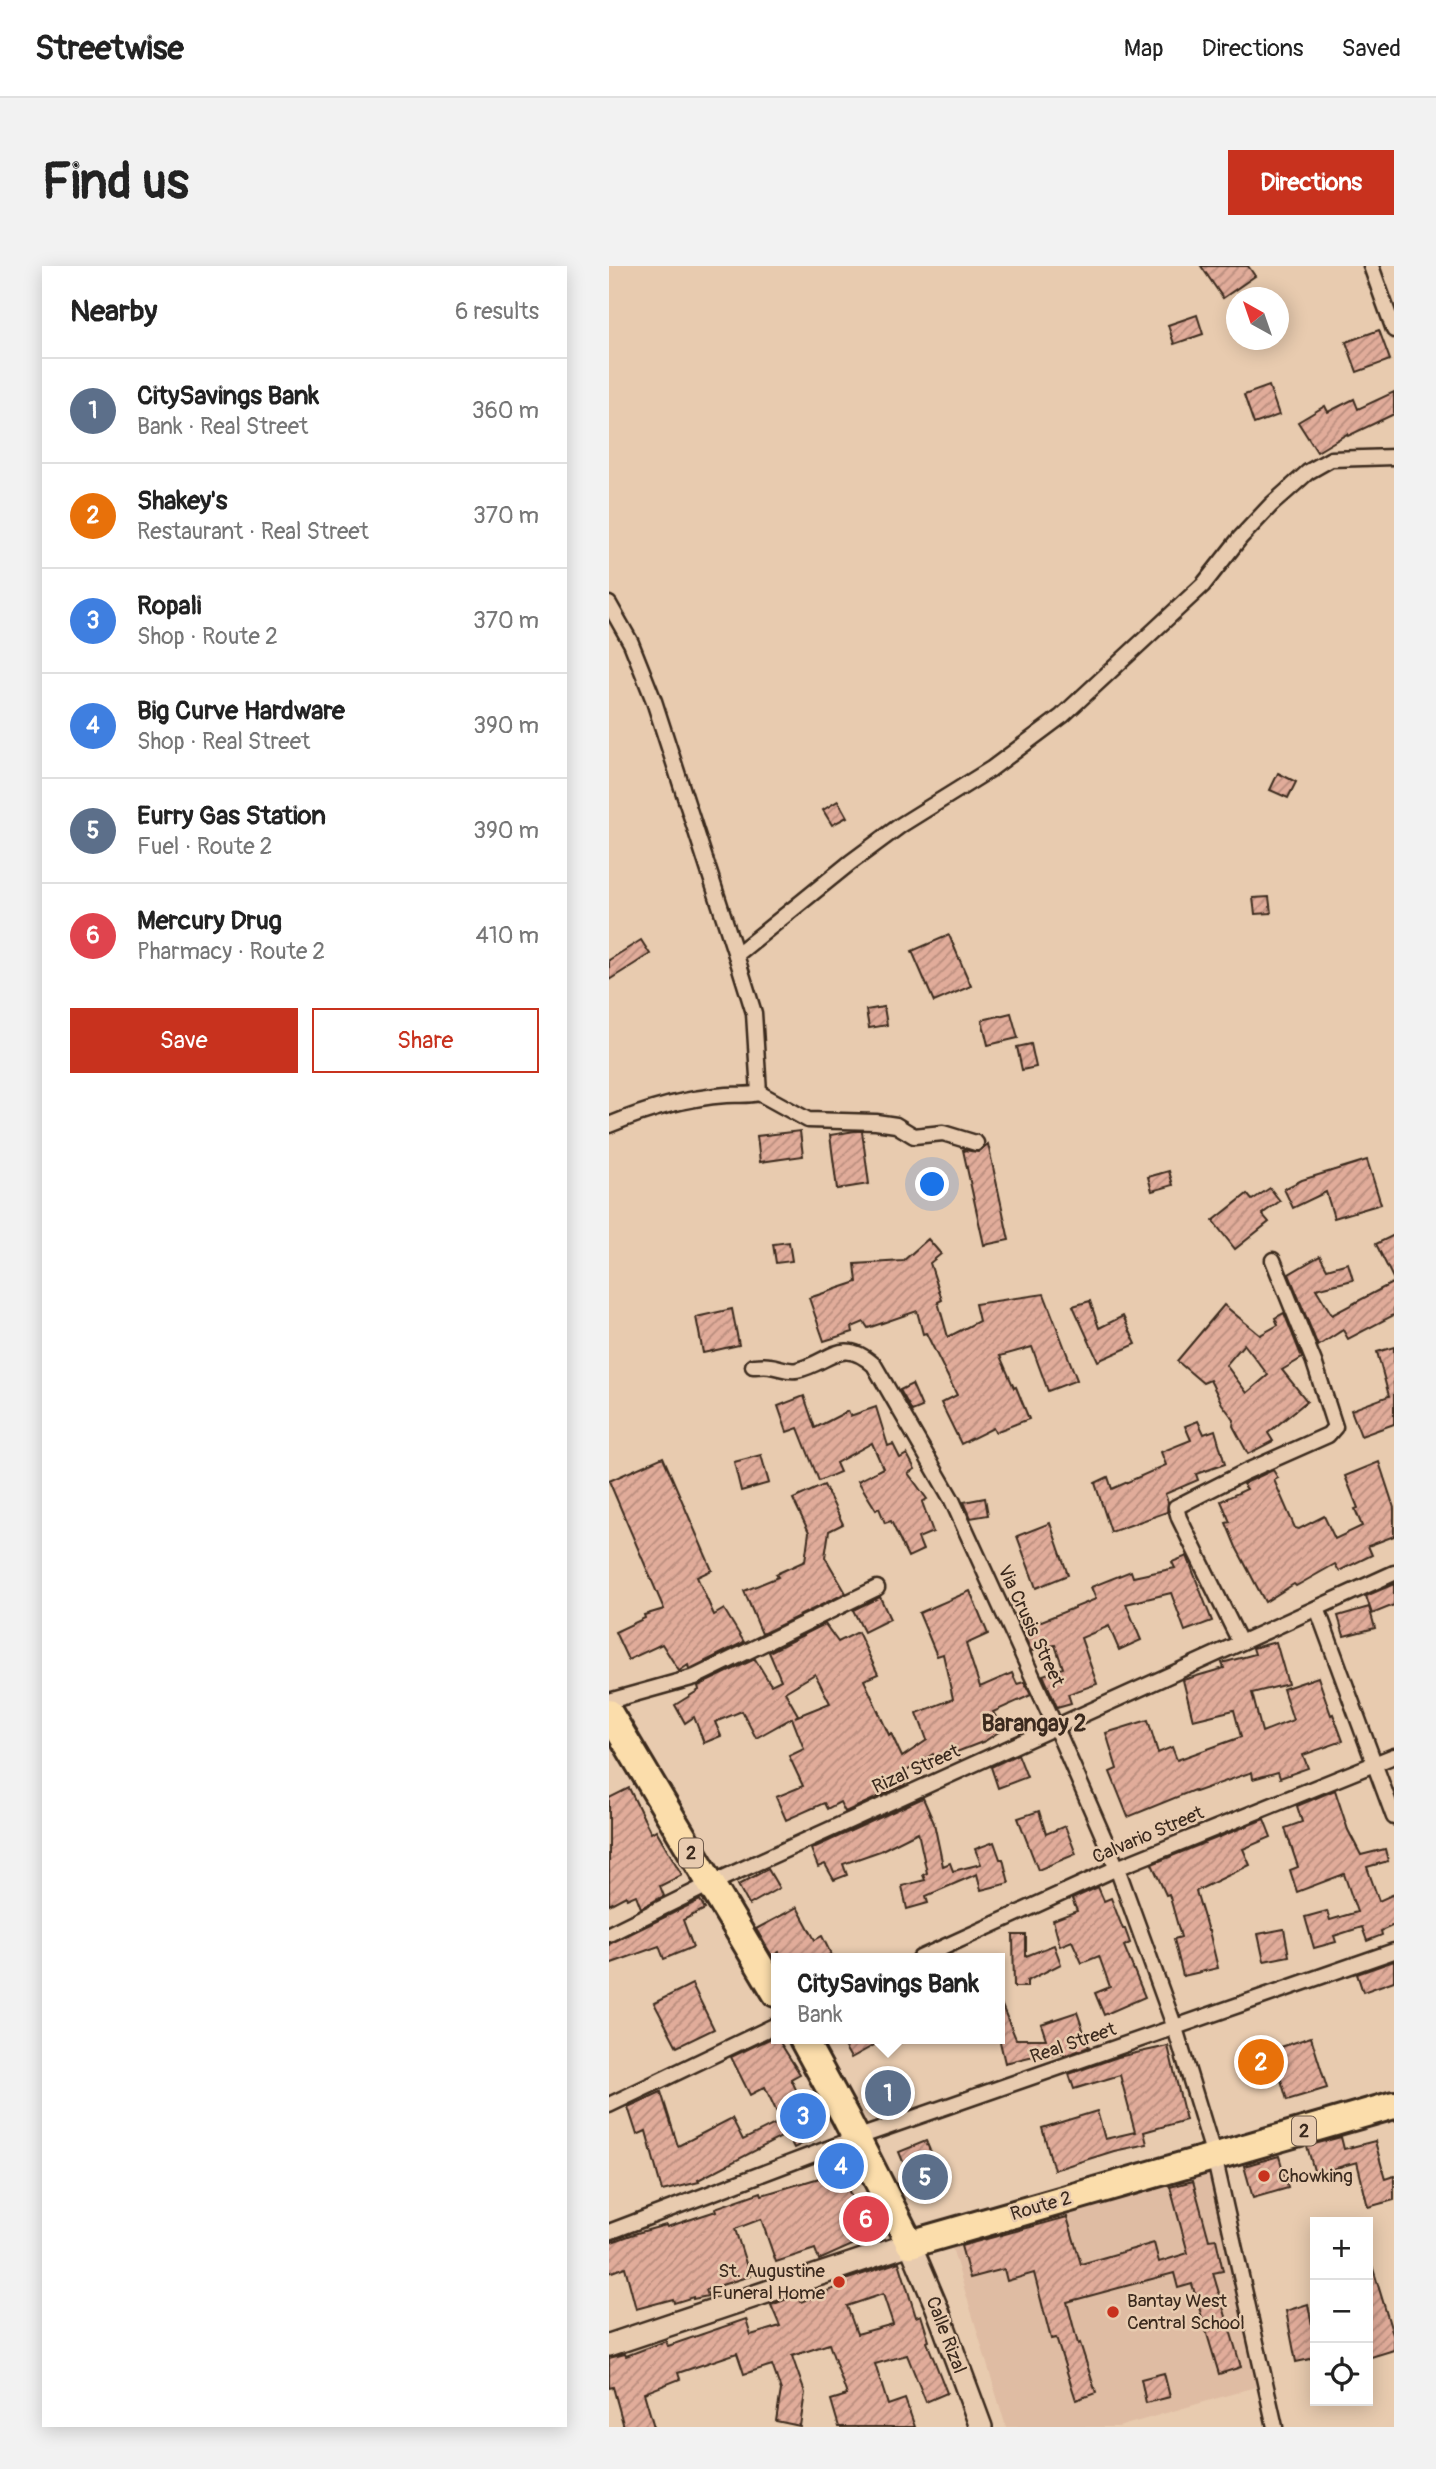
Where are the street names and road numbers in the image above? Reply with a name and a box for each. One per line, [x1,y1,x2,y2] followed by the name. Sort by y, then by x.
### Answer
[992,1561,1070,1691] street label: Via Crusis Street
[869,1739,964,1799] street label: Rizal Street
[1089,1801,1208,1869] street label: Calvario Street
[679,1838,703,1868] road number: 2
[1027,2017,1119,2069] street label: Real Street
[1292,2117,1316,2146] road number: 2
[1008,2186,1074,2226] street label: Route 2
[920,2293,972,2377] street label: Calle Rizal

